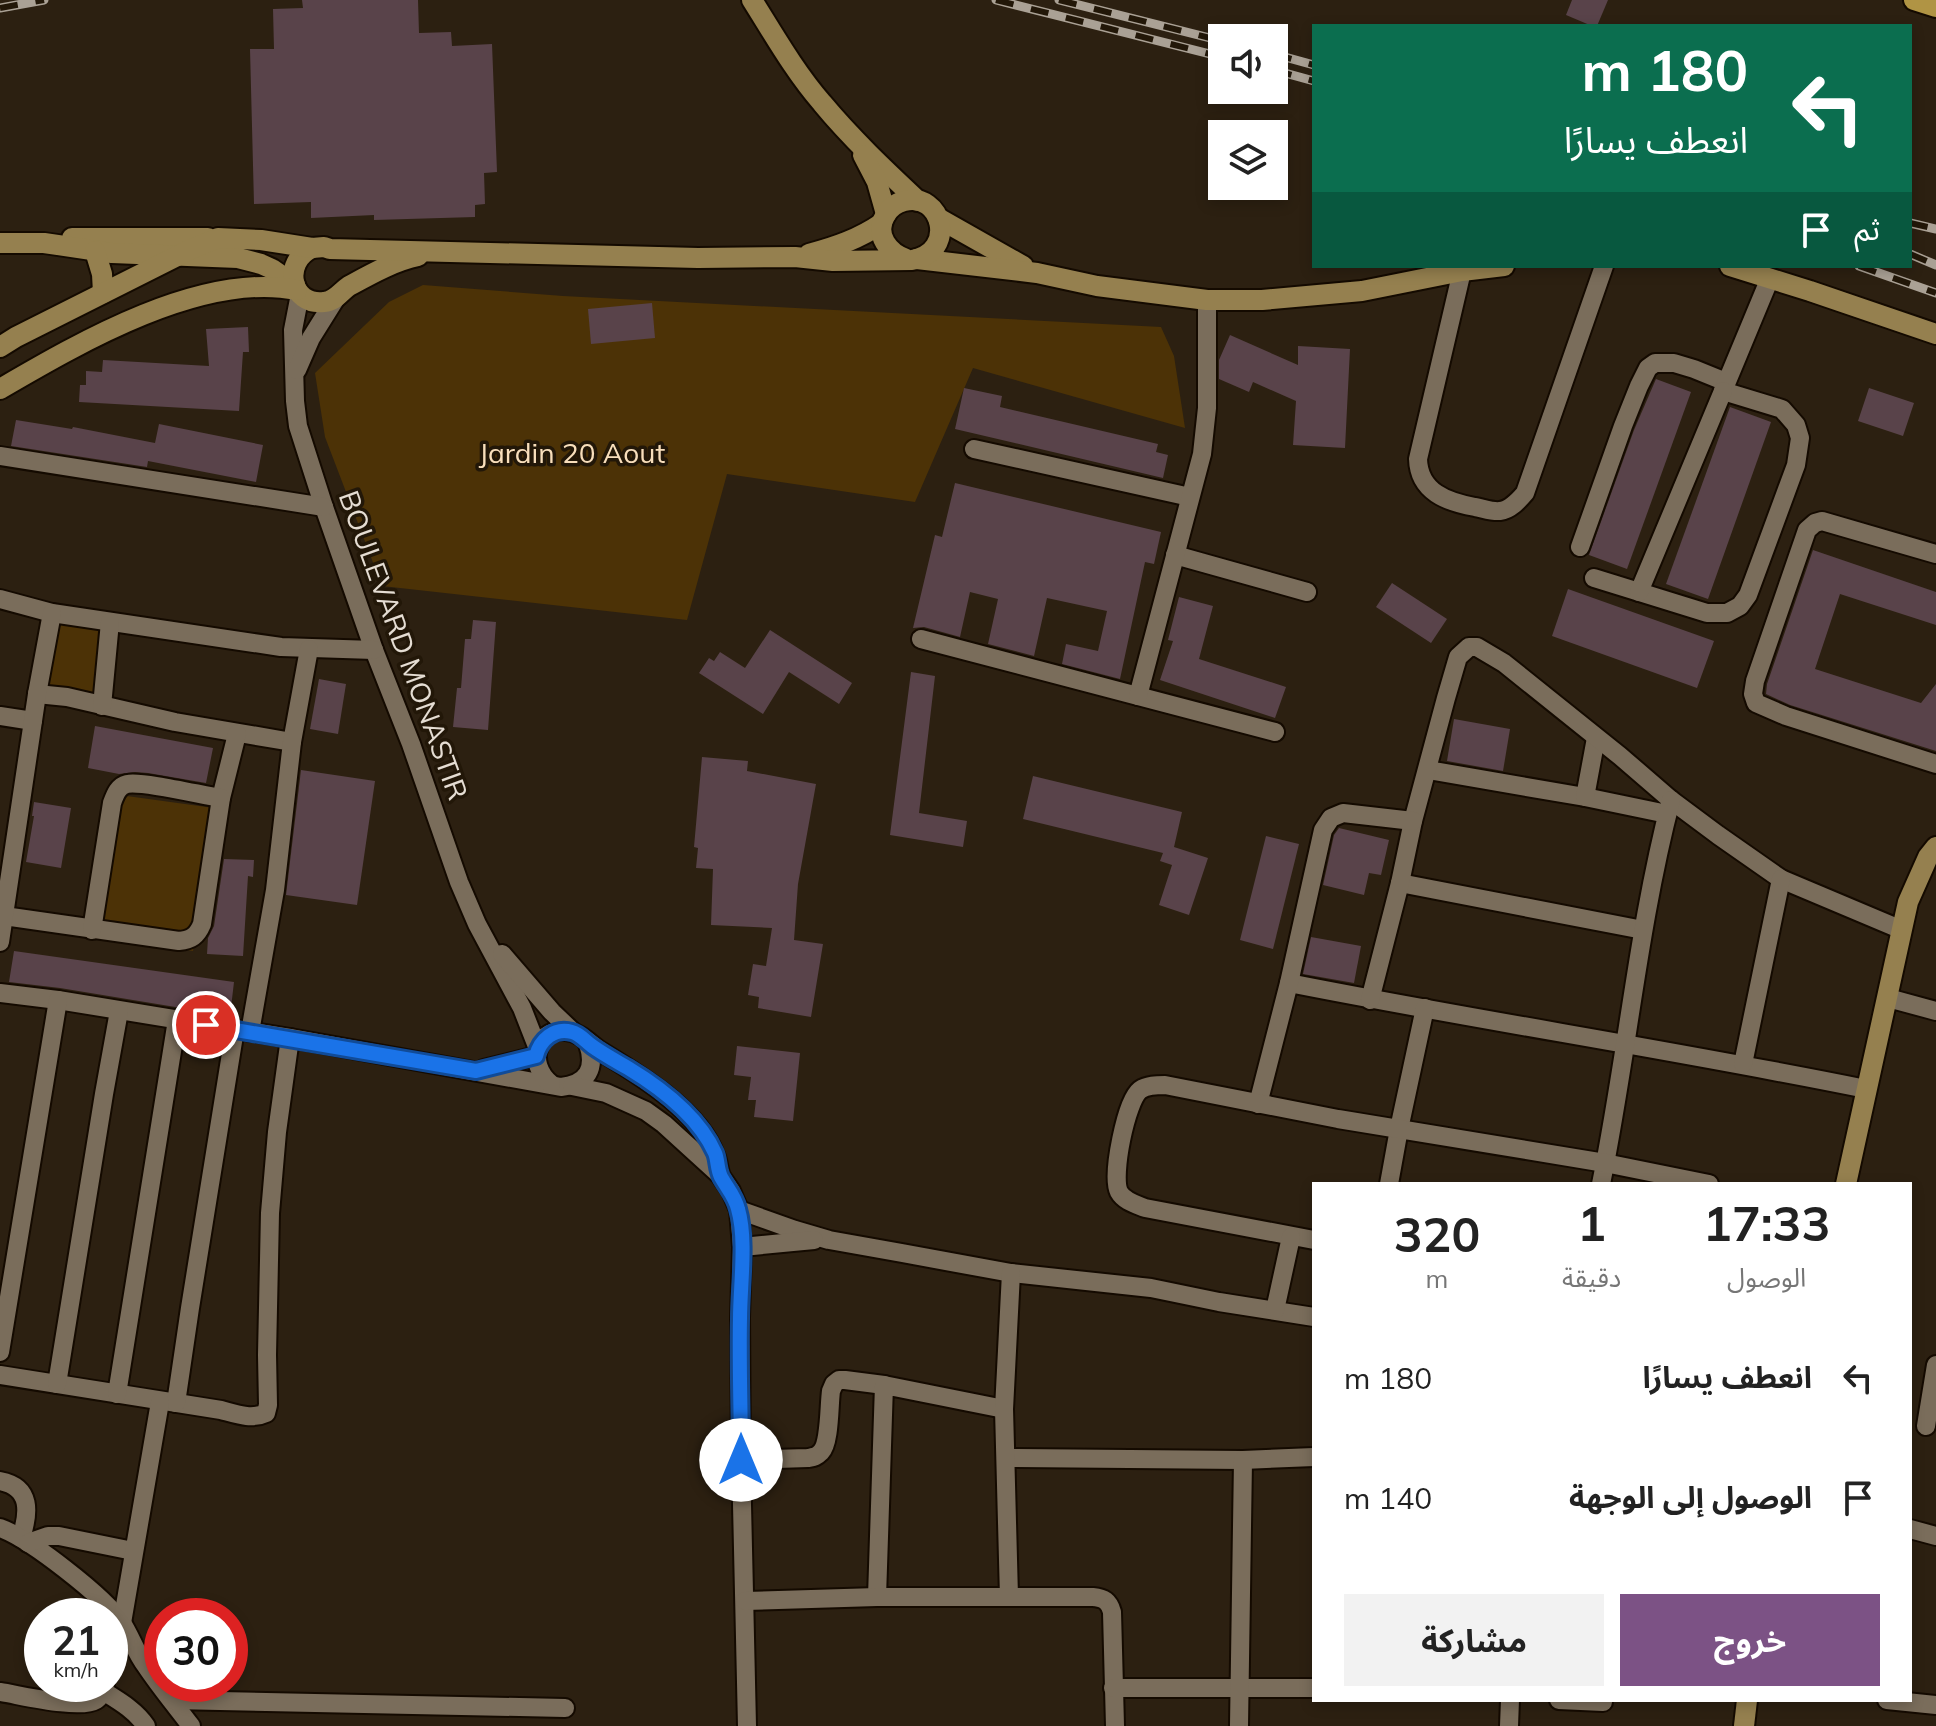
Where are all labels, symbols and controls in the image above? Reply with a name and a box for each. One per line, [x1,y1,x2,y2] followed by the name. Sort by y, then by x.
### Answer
[1208,24,1288,200] map controls
[1208,24,1288,104] button: sound
[1581,35,1748,105] text: 180 m
[1776,56,1880,160] icon: left
[1564,117,1748,162] text: انعطف يسارًا
[1208,120,1288,200] button: layers
[1794,208,1838,252] icon: arrive
[1854,210,1880,248] text: ثم
[479,435,665,470] park label: Jardin 20 Aout
[332,486,476,804] street label: BOULEVARD MONASTIR
[172,991,240,1059] pin
[184,1003,228,1047] icon: arrive
[1577,1193,1606,1253] text: 1
[1703,1193,1830,1253] text: 17:33
[1394,1204,1480,1264] text: 320
[1562,1261,1621,1294] text: دقيقة
[1727,1261,1806,1294] text: الوصول
[1426,1262,1448,1295] text: m
[1836,1356,1880,1400] icon: left
[1643,1358,1812,1396] text: انعطف يسارًا
[1344,1359,1432,1397] text: 180 m
[699,1418,783,1502] position arrow
[1836,1476,1880,1520] icon: arrive
[1569,1478,1812,1516] text: الوصول إلى الوجهة
[1344,1479,1432,1517] text: 140 m
[1344,1594,1604,1686] button: مشاركة
[1620,1594,1880,1686] button: خروج
[144,1598,248,1702] speed limit sign: 30
[52,1615,100,1665] text: 21
[53,1657,99,1682] text: km/h

